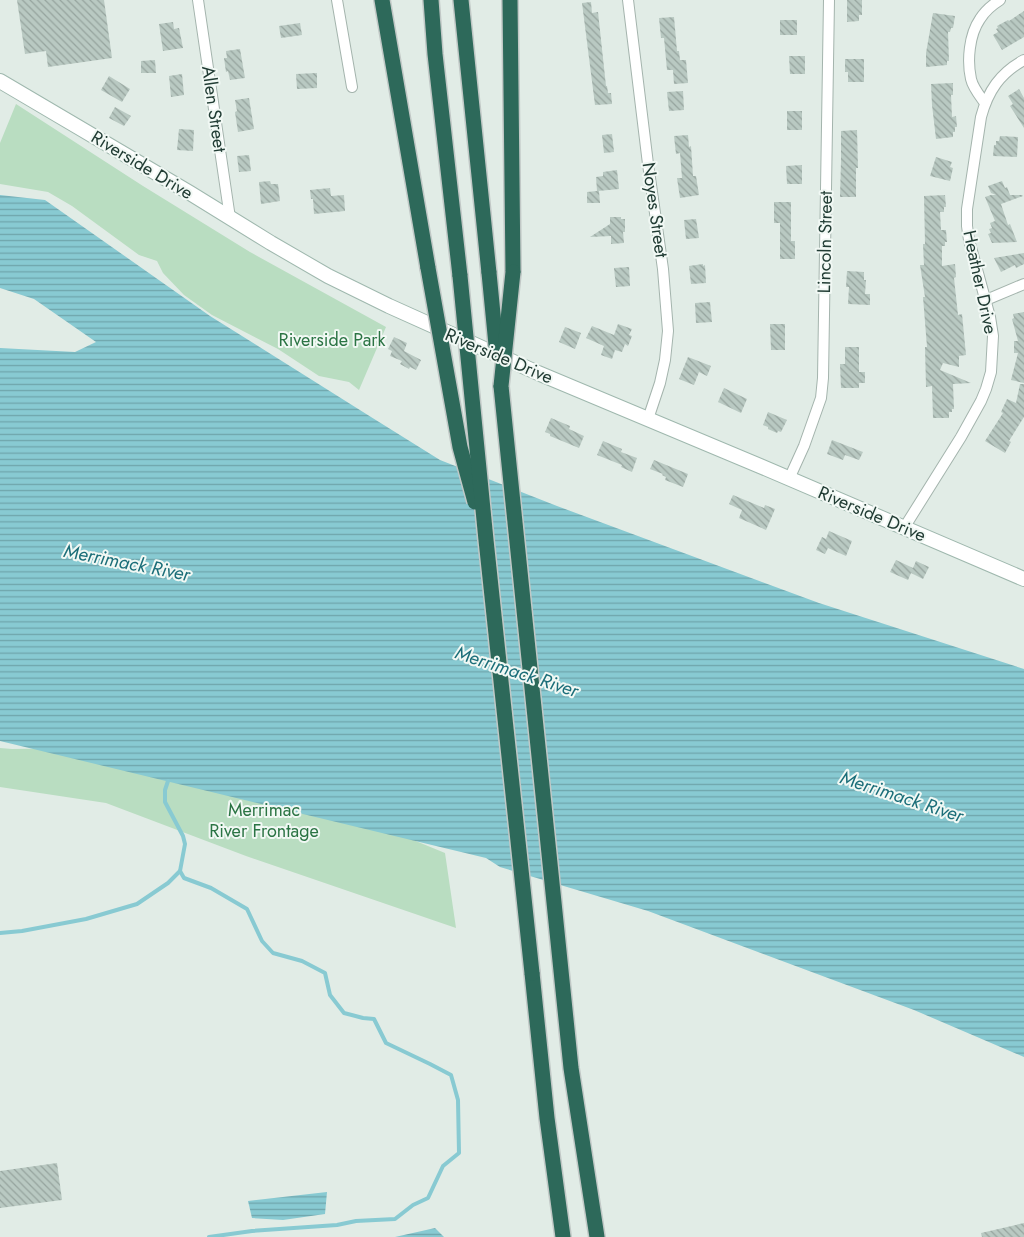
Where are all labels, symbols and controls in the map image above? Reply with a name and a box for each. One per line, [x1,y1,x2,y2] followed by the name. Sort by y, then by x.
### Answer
[195,64,233,155] street label: Allen Street
[86,124,198,206] street label: Riverside Drive
[635,161,675,260] street label: Noyes Street
[811,190,839,294] street label: Lincoln Street
[956,228,1004,336] street label: Heather Drive
[441,322,557,390] street label: Riverside Drive
[279,327,385,353] park label: Riverside Park
[814,480,930,548] street label: Riverside Drive
[61,537,194,588] water label: Merrimack River
[452,639,584,705] water label: Merrimack River
[837,764,969,830] water label: Merrimack River
[209,797,319,844] park label: Merrimac River Frontage

